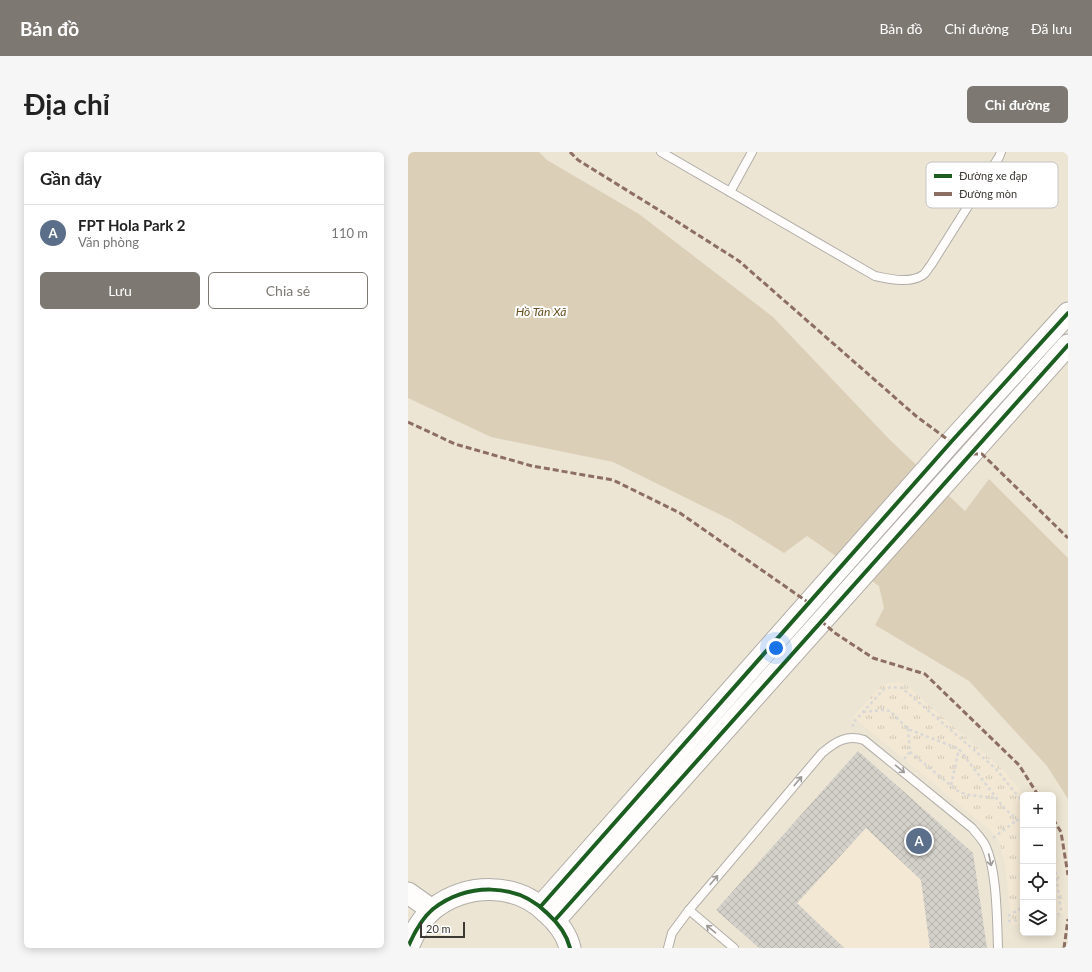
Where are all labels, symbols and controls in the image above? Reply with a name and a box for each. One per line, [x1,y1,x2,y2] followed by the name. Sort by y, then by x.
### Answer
[20,17,79,40] text: Bản đồ
[879,20,922,37] text: Bản đồ
[944,20,1009,37] text: Chỉ đường
[1031,20,1072,37] text: Đã lưu
[967,86,1068,123] button: Chỉ đường
[24,87,110,121] text: Địa chỉ
[926,162,1058,208] legend
[40,168,102,189] text: Gần đây
[959,169,1027,182] text: Đường xe đạp
[959,187,1017,200] text: Đường mòn
[78,216,186,234] text: FPT Hola Park 2
[48,225,58,241] text: A
[331,225,368,241] text: 110 m
[78,234,139,250] text: Văn phòng
[40,272,200,309] button: Lưu
[208,272,368,309] button: Chia sẻ
[516,304,566,319] water label: Hồ Tân Xã
[766,638,786,658] your location
[894,765,905,774] one-way arrow
[794,776,803,787] one-way arrow
[1020,792,1056,936] map controls
[1020,792,1056,828] button: +
[906,826,932,856] pin: A
[1020,828,1056,864] button: −
[986,853,994,866] one-way arrow
[1020,864,1056,900] button: locate
[710,875,719,886] one-way arrow
[1020,900,1056,936] button: layers
[420,920,465,939] scale bar
[426,922,451,935] text: 20 m
[707,925,717,934] one-way arrow

